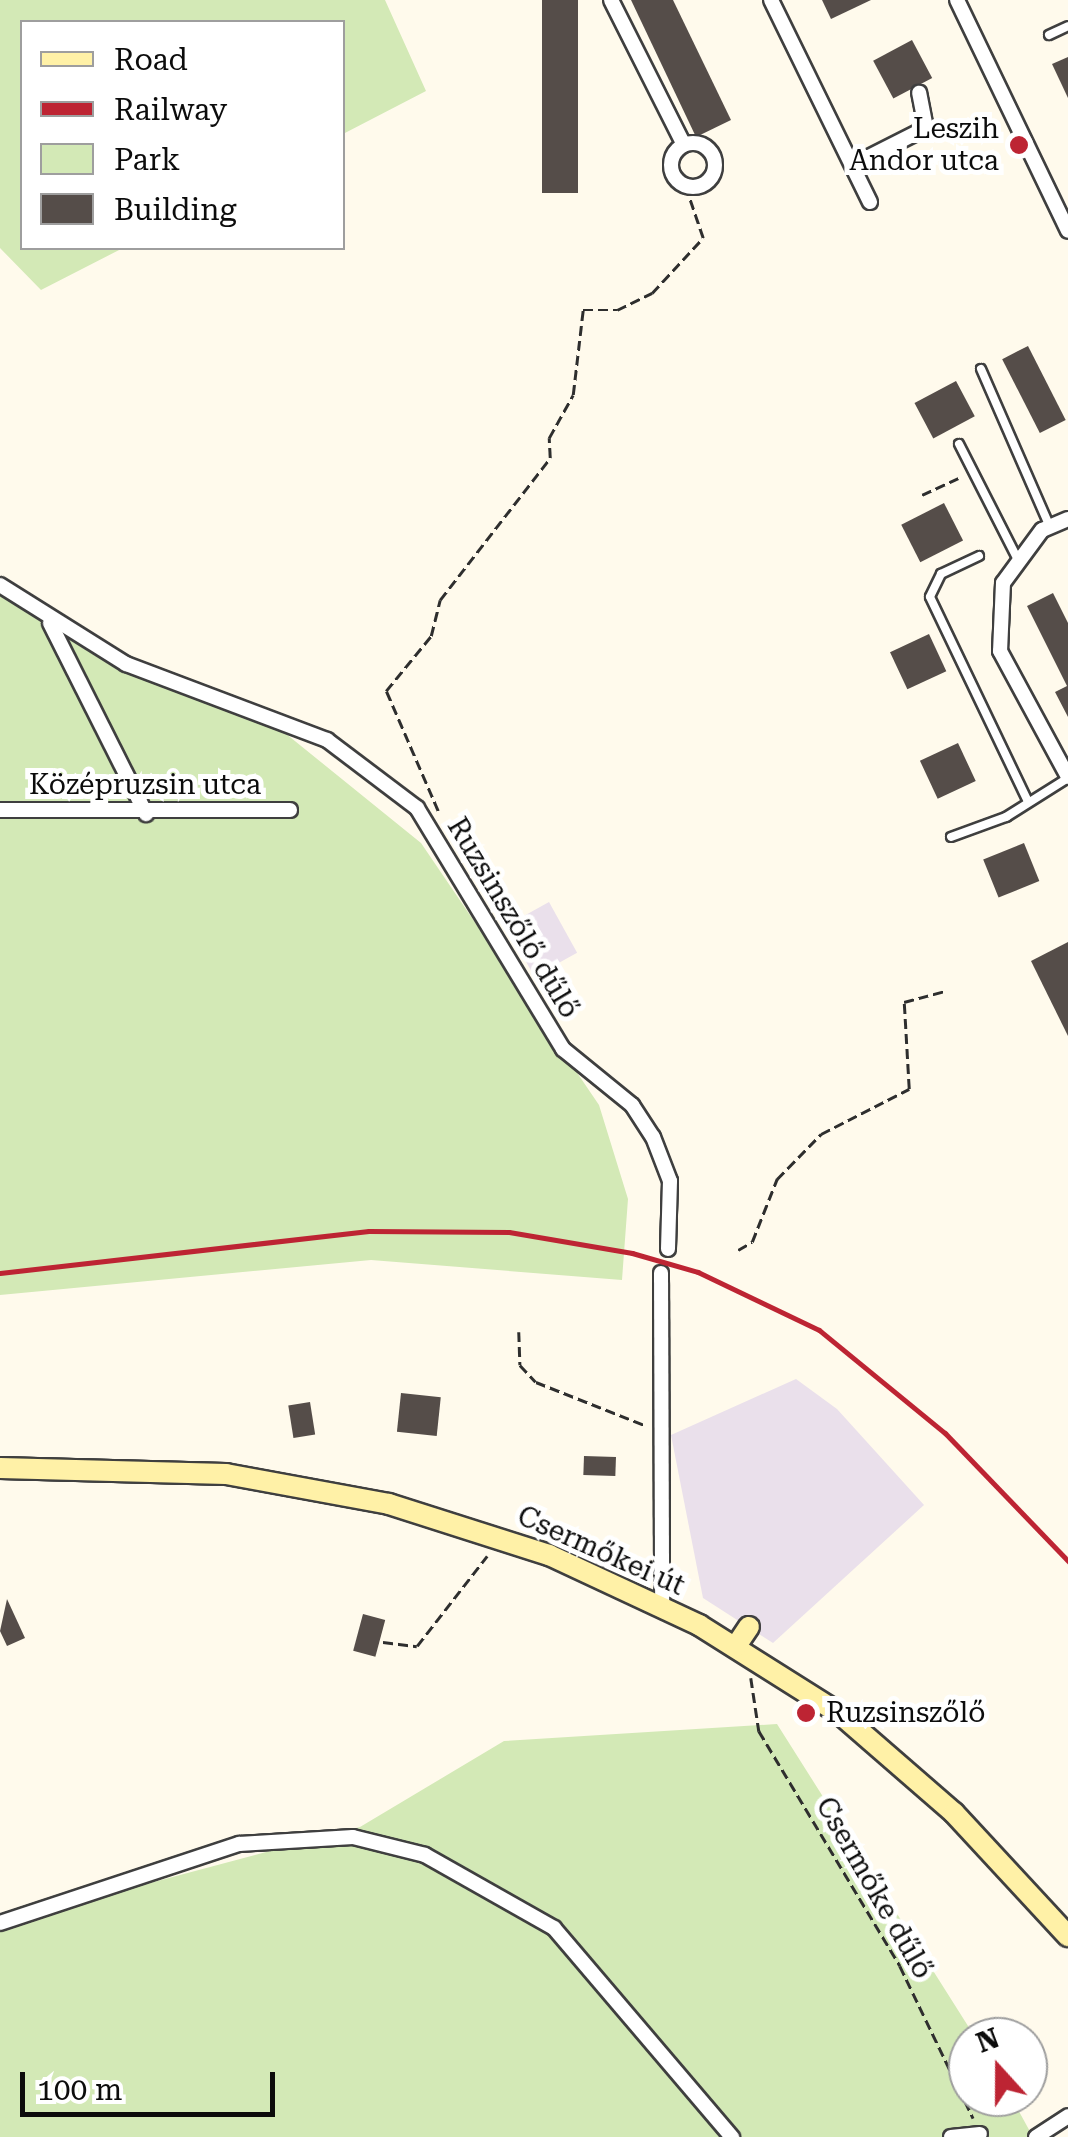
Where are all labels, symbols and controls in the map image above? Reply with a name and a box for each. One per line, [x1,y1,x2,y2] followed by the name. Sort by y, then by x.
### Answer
[20,20,345,250] legend
[114,42,188,77] text: Road
[114,92,227,127] text: Railway
[849,112,999,178] place label: Leszih Andor utca
[1008,134,1030,156] marker: Leszih Andor utca
[114,142,180,177] text: Park
[114,192,237,227] text: Building
[29,768,261,802] street label: Középruzsin utca
[440,812,586,1024] street label: Ruzsinszőlő dűlő
[512,1499,690,1603] street label: Csermőkei út
[826,1696,985,1730] place label: Ruzsinszőlő
[795,1702,817,1724] marker: Ruzsinszőlő
[808,1791,940,1985] street label: Csermőke dűlő
[948,2017,1048,2117] north arrow
[972,2021,1004,2060] text: N
[25,2052,280,2114] scale bar
[37,2072,122,2107] text: 100 m

